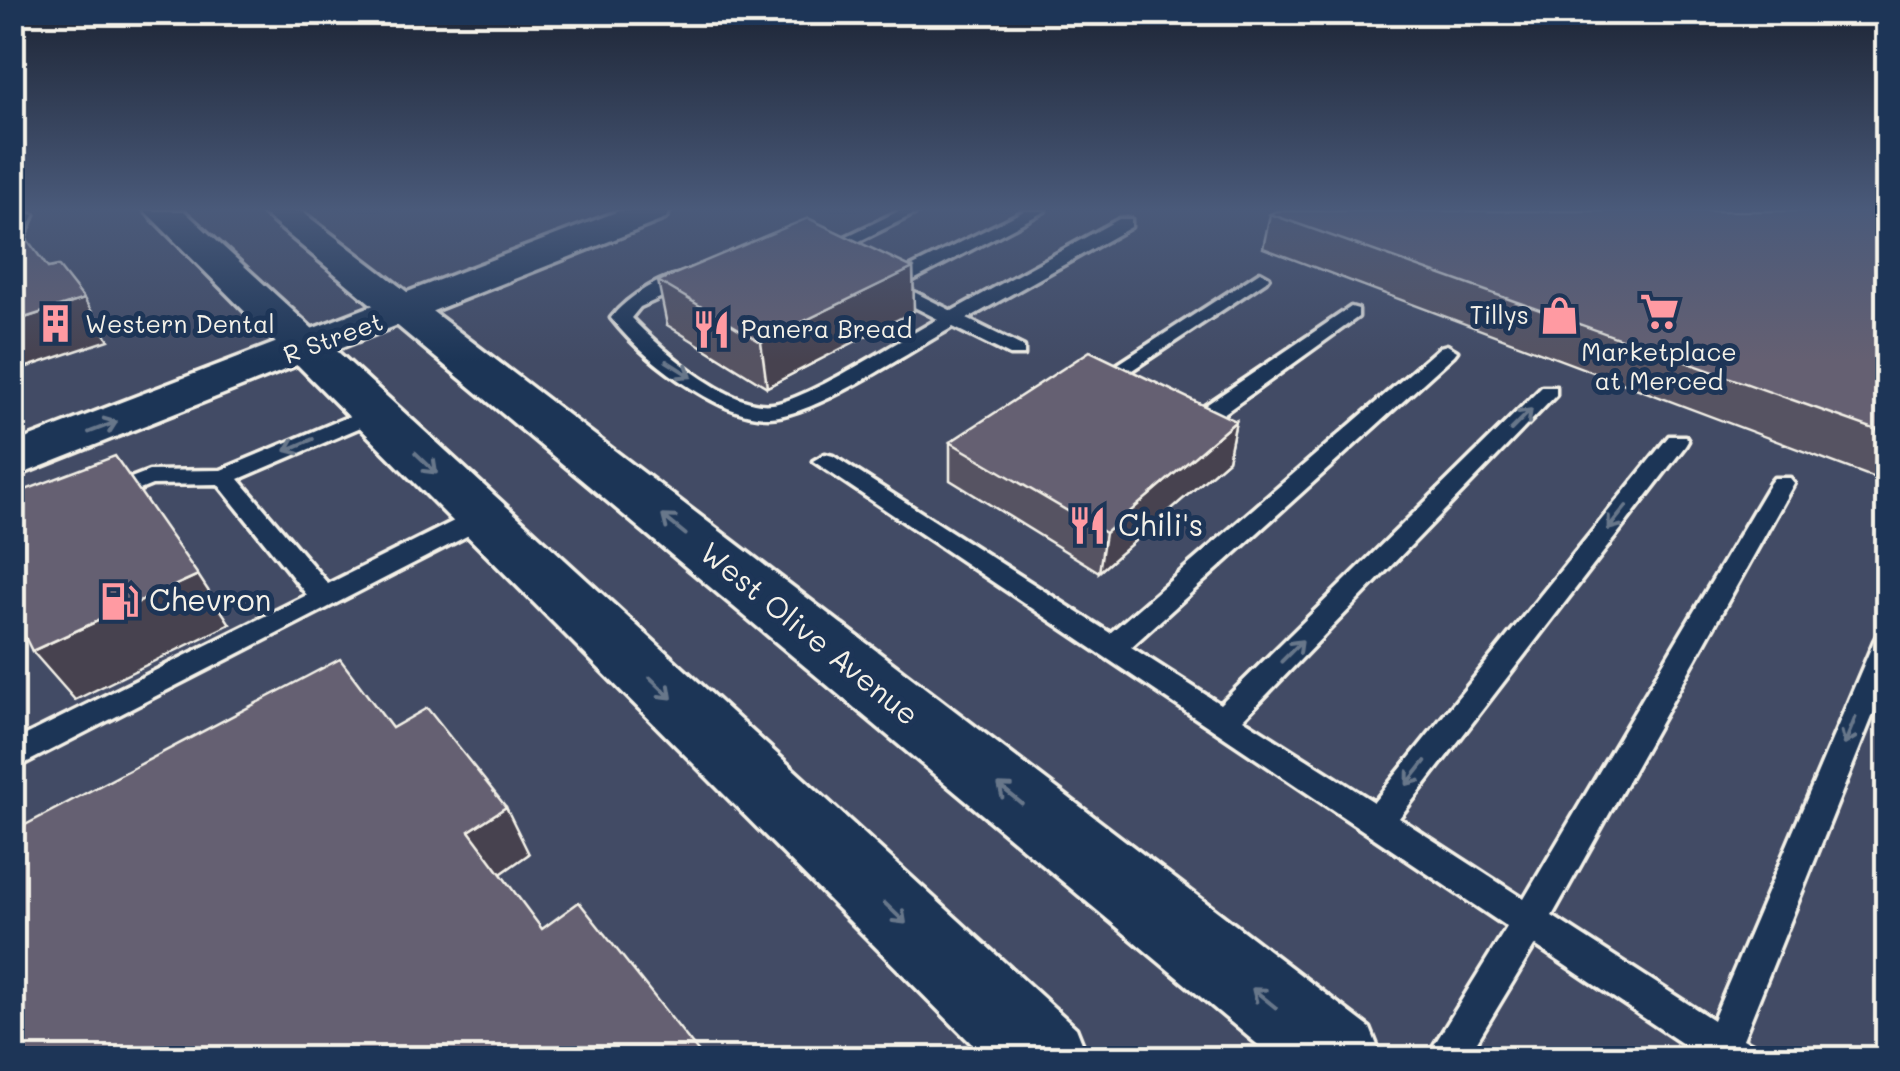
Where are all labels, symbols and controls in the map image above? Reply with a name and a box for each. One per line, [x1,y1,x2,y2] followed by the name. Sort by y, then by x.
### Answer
[1638,290,1680,332] supermarket icon: Marketplace at Merced
[1538,294,1580,336] shop icon: Tillys
[1470,298,1529,331] place label: Tillys
[34,303,76,345] building icon: Western Dental
[279,304,387,370] street label: R Street
[85,307,275,339] place label: Western Dental
[690,308,732,350] restaurant icon: Panera Bread
[741,312,912,344] place label: Panera Bread
[1581,335,1737,396] place label: Marketplace at Merced
[665,358,693,379] one-way arrow
[1508,408,1532,432] one-way arrow
[88,416,118,434] one-way arrow
[284,437,315,455] one-way arrow
[414,451,438,475] one-way arrow
[1118,504,1203,544] place label: Chili's
[1607,504,1628,531] one-way arrow
[1067,505,1109,547] restaurant icon: Chili's
[662,514,688,536] one-way arrow
[693,532,928,733] street label: West Olive Avenue
[149,579,271,619] place label: Chevron
[98,580,140,622] fuel station icon: Chevron
[1280,639,1304,663] one-way arrow
[648,676,672,700] one-way arrow
[1840,716,1858,746] one-way arrow
[1405,760,1427,786] one-way arrow
[997,784,1024,805] one-way arrow
[882,901,907,924] one-way arrow
[1251,987,1277,1009] one-way arrow

